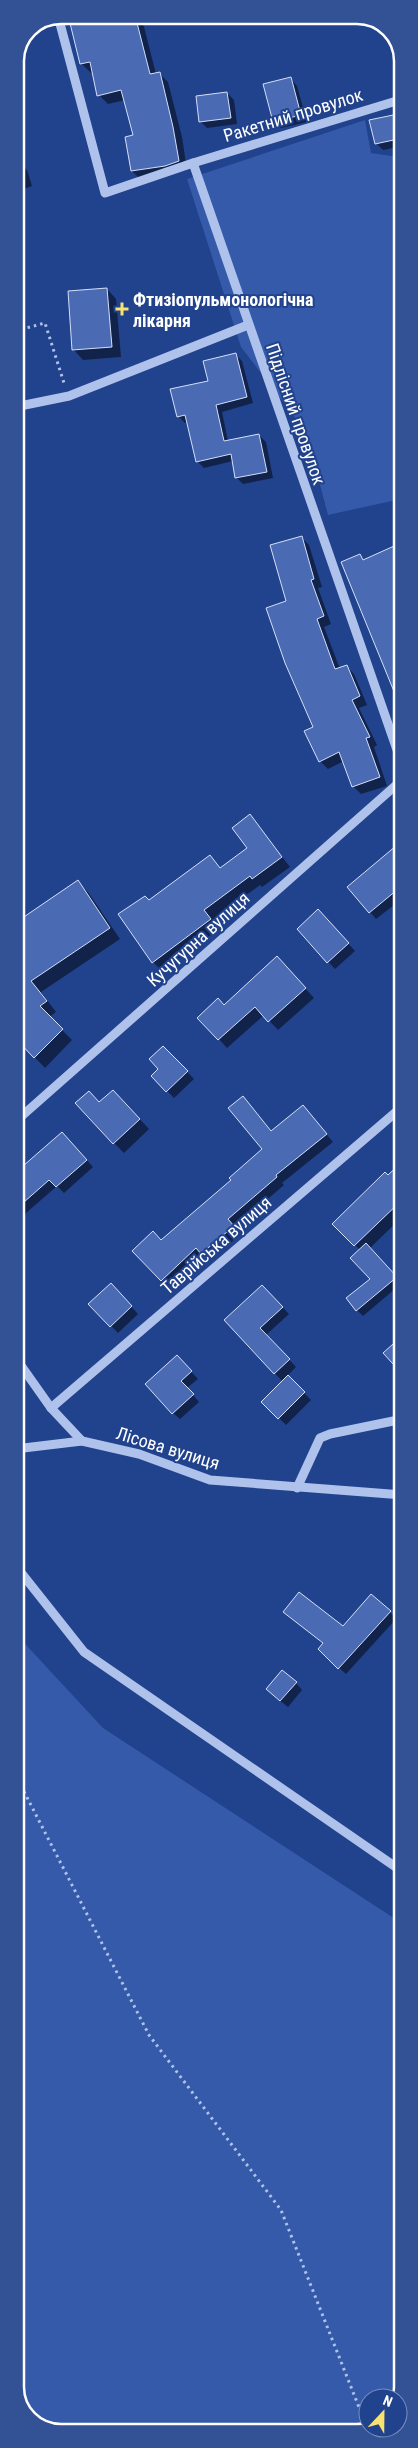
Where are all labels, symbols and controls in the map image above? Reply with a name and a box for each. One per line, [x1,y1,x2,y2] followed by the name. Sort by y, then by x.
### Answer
[221,84,366,146] street label: Ракетний провулок
[133,289,314,331] place label: Фтизіопульмонологічна лікарня
[115,302,129,316] marker: Фтизіопульмонологічна лікарня
[262,340,330,488] street label: Підлісний провулок
[142,887,254,991] street label: Кучугурна вулиця
[157,1191,275,1299] street label: Таврійська вулиця
[114,1422,222,1474] street label: Лісова вулиця
[358,2388,408,2438] north arrow
[381,2392,395,2410] text: N

